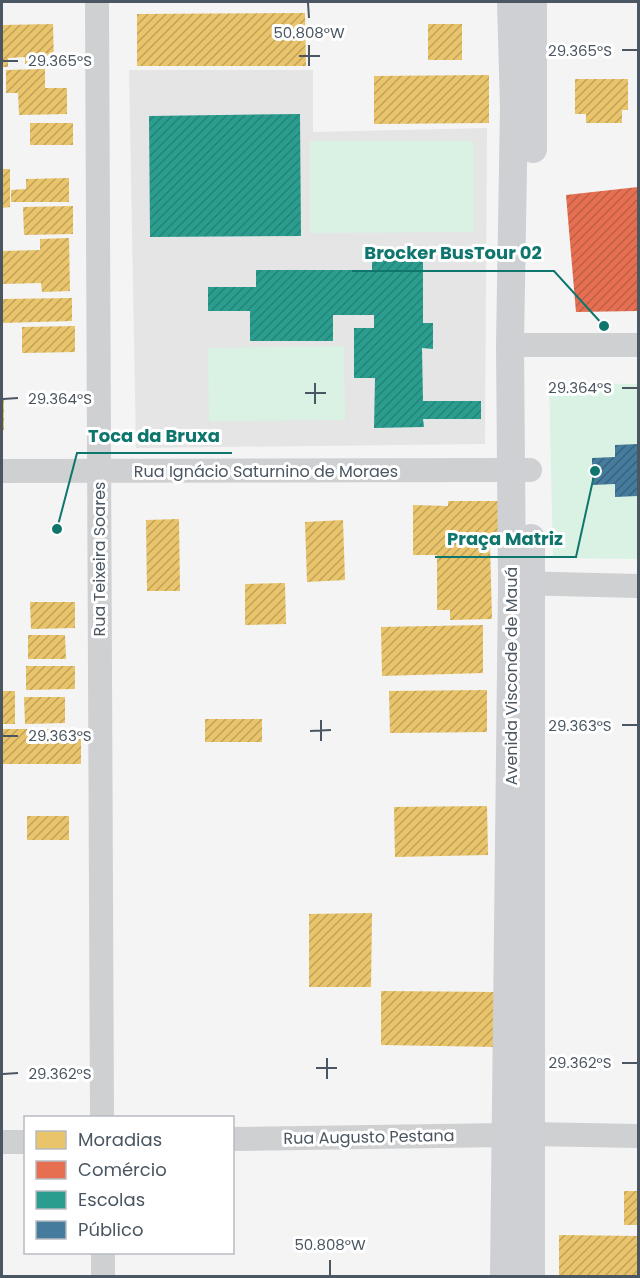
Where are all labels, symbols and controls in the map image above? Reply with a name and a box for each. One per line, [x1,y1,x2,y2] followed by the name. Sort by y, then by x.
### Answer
[273,22,345,43] text: 50.808°W
[548,40,612,61] text: 29.365°S
[28,50,92,71] text: 29.365°S
[352,235,554,271] callout: Brocker BusTour 02
[364,240,542,265] text: Brocker BusTour 02
[548,377,612,398] text: 29.364°S
[28,388,92,409] text: 29.364°S
[77,417,232,453] callout: Toca da Bruxa
[88,423,220,448] text: Toca da Bruxa
[134,460,398,483] street label: Rua Ignácio Saturnino de Moraes
[88,482,111,636] street label: Rua Teixeira Soares
[435,521,576,557] callout: Praça Matriz
[447,526,563,551] text: Praça Matriz
[500,567,523,785] street label: Avenida Visconde de Mauá
[548,715,612,736] text: 29.363°S
[28,725,92,746] text: 29.363°S
[548,1052,612,1073] text: 29.362°S
[28,1063,92,1084] text: 29.362°S
[24,1116,234,1254] legend
[283,1124,455,1150] street label: Rua Augusto Pestana
[78,1127,162,1152] text: Moradias
[78,1157,167,1182] text: Comércio
[78,1187,145,1212] text: Escolas
[78,1217,143,1242] text: Público
[294,1234,366,1255] text: 50.808°W

